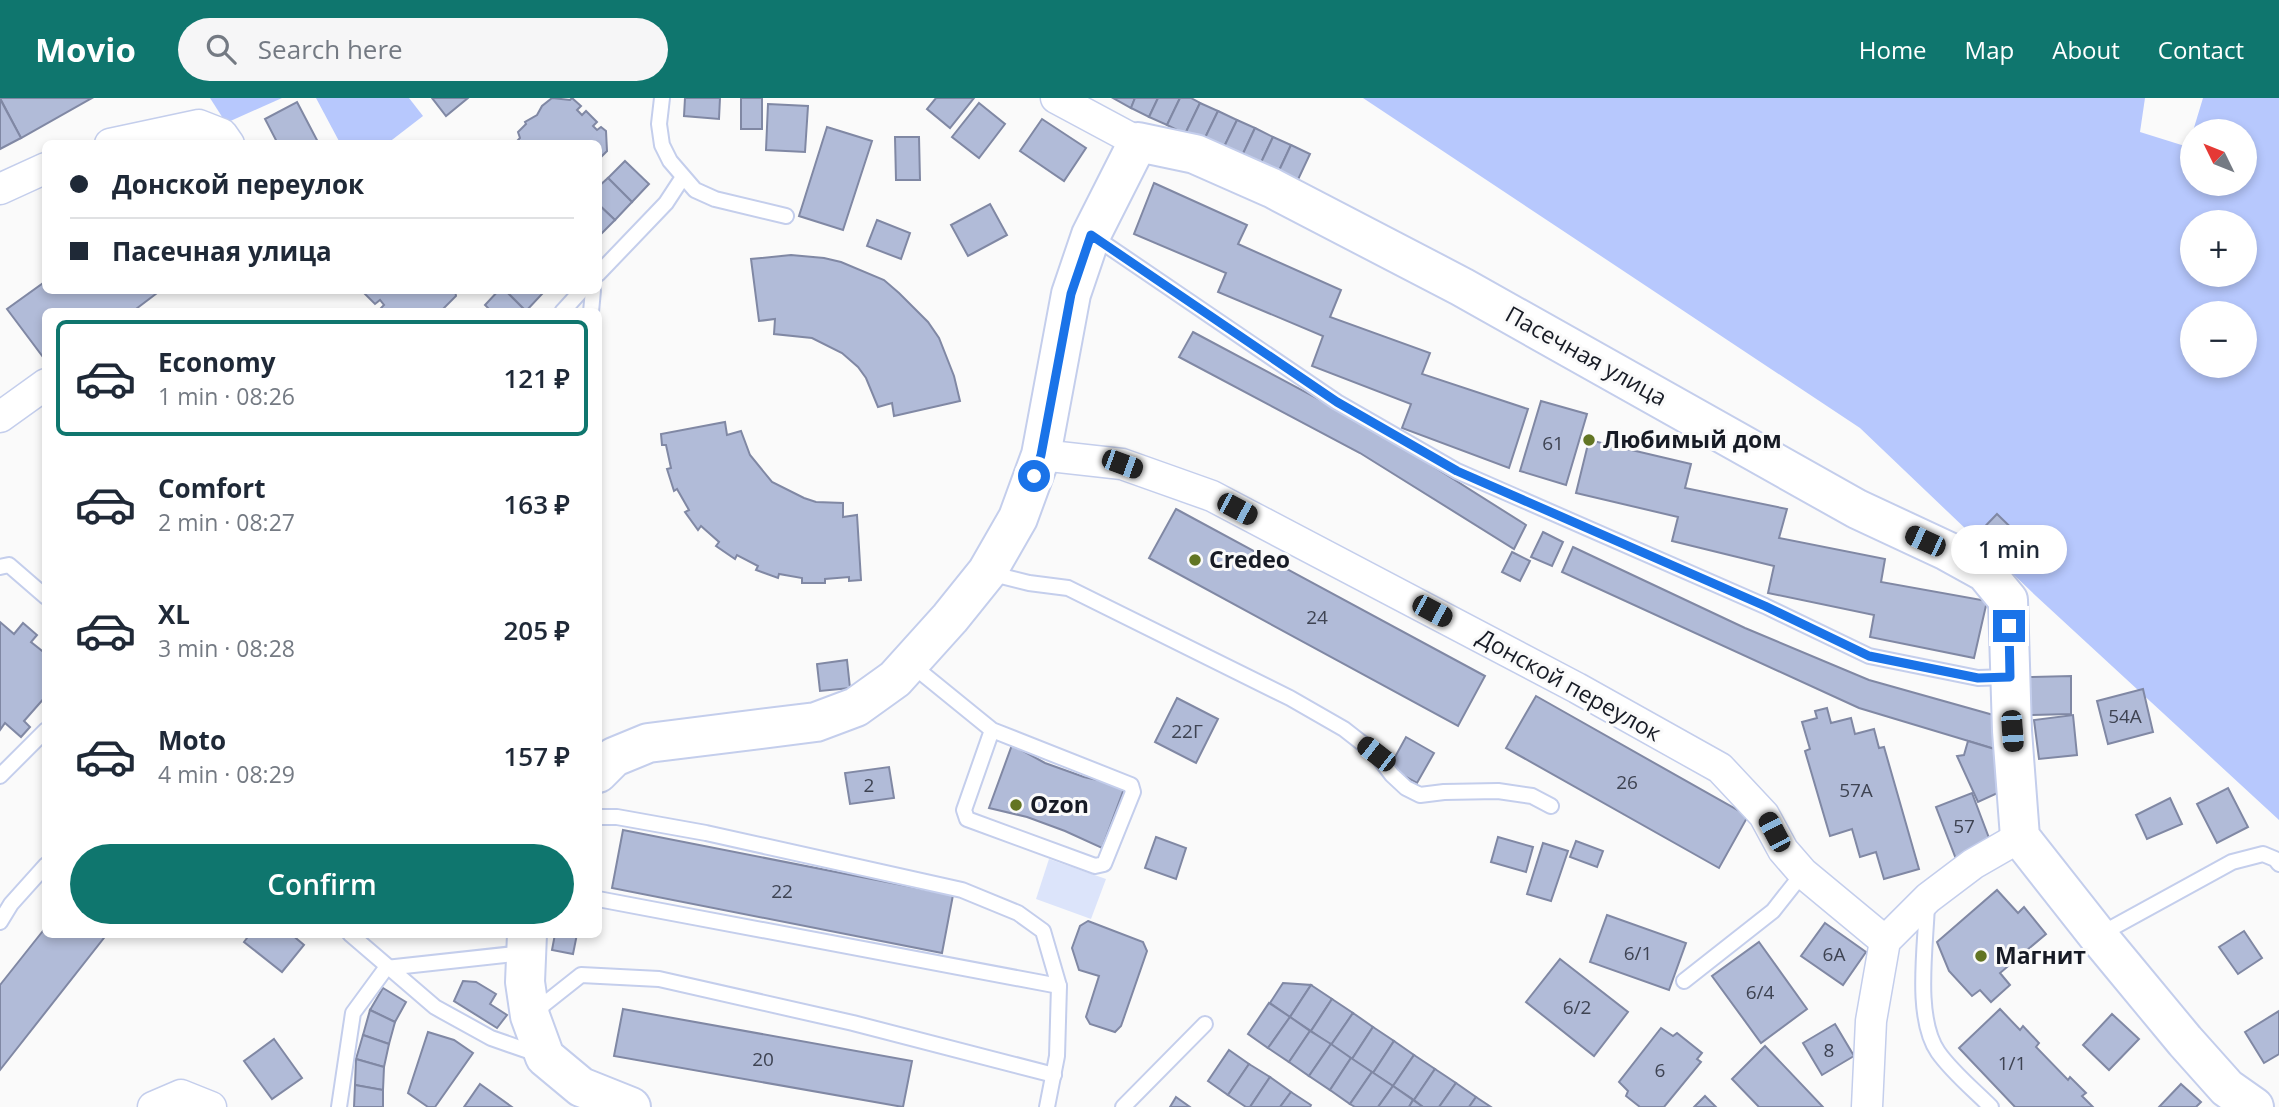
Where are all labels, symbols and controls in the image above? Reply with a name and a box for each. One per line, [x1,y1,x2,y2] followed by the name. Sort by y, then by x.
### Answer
[178,18,668,81] search box
[35,27,136,72] text: Movio
[202,30,240,68] icon: search
[258,31,403,67] text: Search here
[1859,33,1927,66] text: Home
[1965,33,2014,66] text: Map
[2052,33,2120,66] text: About
[2158,33,2244,66] text: Contact
[2180,119,2258,196] north arrow
[2180,119,2257,378] map controls
[112,166,364,202] text: Донской переулок
[2180,210,2257,287] button: +
[112,233,332,269] text: Пасечная улица
[1500,298,1673,413] street label: Пасечная улица
[2180,301,2257,378] button: −
[158,344,276,380] text: Economy
[74,347,137,410] icon: car
[504,360,570,396] text: 121 ₽
[158,380,295,412] text: 1 min · 08:26
[1603,423,1782,455] place label: Любимый дом
[1542,430,1564,456] house number: 61
[1581,432,1597,448] marker: Любимый дом
[1099,447,1146,481] car
[1018,460,1050,492] route start
[158,470,265,506] text: Comfort
[74,473,137,536] icon: car
[504,486,570,522] text: 163 ₽
[1214,490,1261,528] car
[158,506,295,538] text: 2 min · 08:27
[1902,523,1949,559] car
[1951,524,2067,574] callout: 1 min
[1978,533,2040,565] text: 1 min
[1209,543,1290,575] place label: Credeo
[1187,552,1203,568] marker: Credeo
[1409,592,1456,630] car
[158,596,190,632] text: XL
[74,599,137,662] icon: car
[1306,604,1328,630] house number: 24
[1993,610,2025,642] route end
[504,612,570,648] text: 205 ₽
[1472,620,1667,748] street label: Донской переулок
[158,632,295,664] text: 3 min · 08:28
[2108,703,2142,729] house number: 54А
[2001,709,2024,753] car
[1171,718,1203,744] house number: 22Г
[158,722,226,758] text: Moto
[74,725,137,788] icon: car
[1353,733,1400,775] car
[504,738,570,774] text: 157 ₽
[158,758,295,790] text: 4 min · 08:29
[1616,769,1638,795] house number: 26
[864,772,874,798] house number: 2
[1839,777,1873,803] house number: 57А
[1030,788,1089,820] place label: Ozon
[1008,797,1024,813] marker: Ozon
[1755,809,1794,855] car
[1953,813,1975,839] house number: 57
[70,844,574,924] button: Confirm
[771,878,793,904] house number: 22
[1995,939,2086,971] place label: Магнит
[1624,940,1652,966] house number: 6/1
[1823,941,1845,967] house number: 6А
[1973,948,1989,964] marker: Магнит
[1746,979,1774,1005] house number: 6/4
[1563,994,1591,1020] house number: 6/2
[1824,1037,1834,1063] house number: 8
[752,1046,774,1072] house number: 20
[1998,1050,2026,1076] house number: 1/1
[1655,1057,1665,1083] house number: 6

